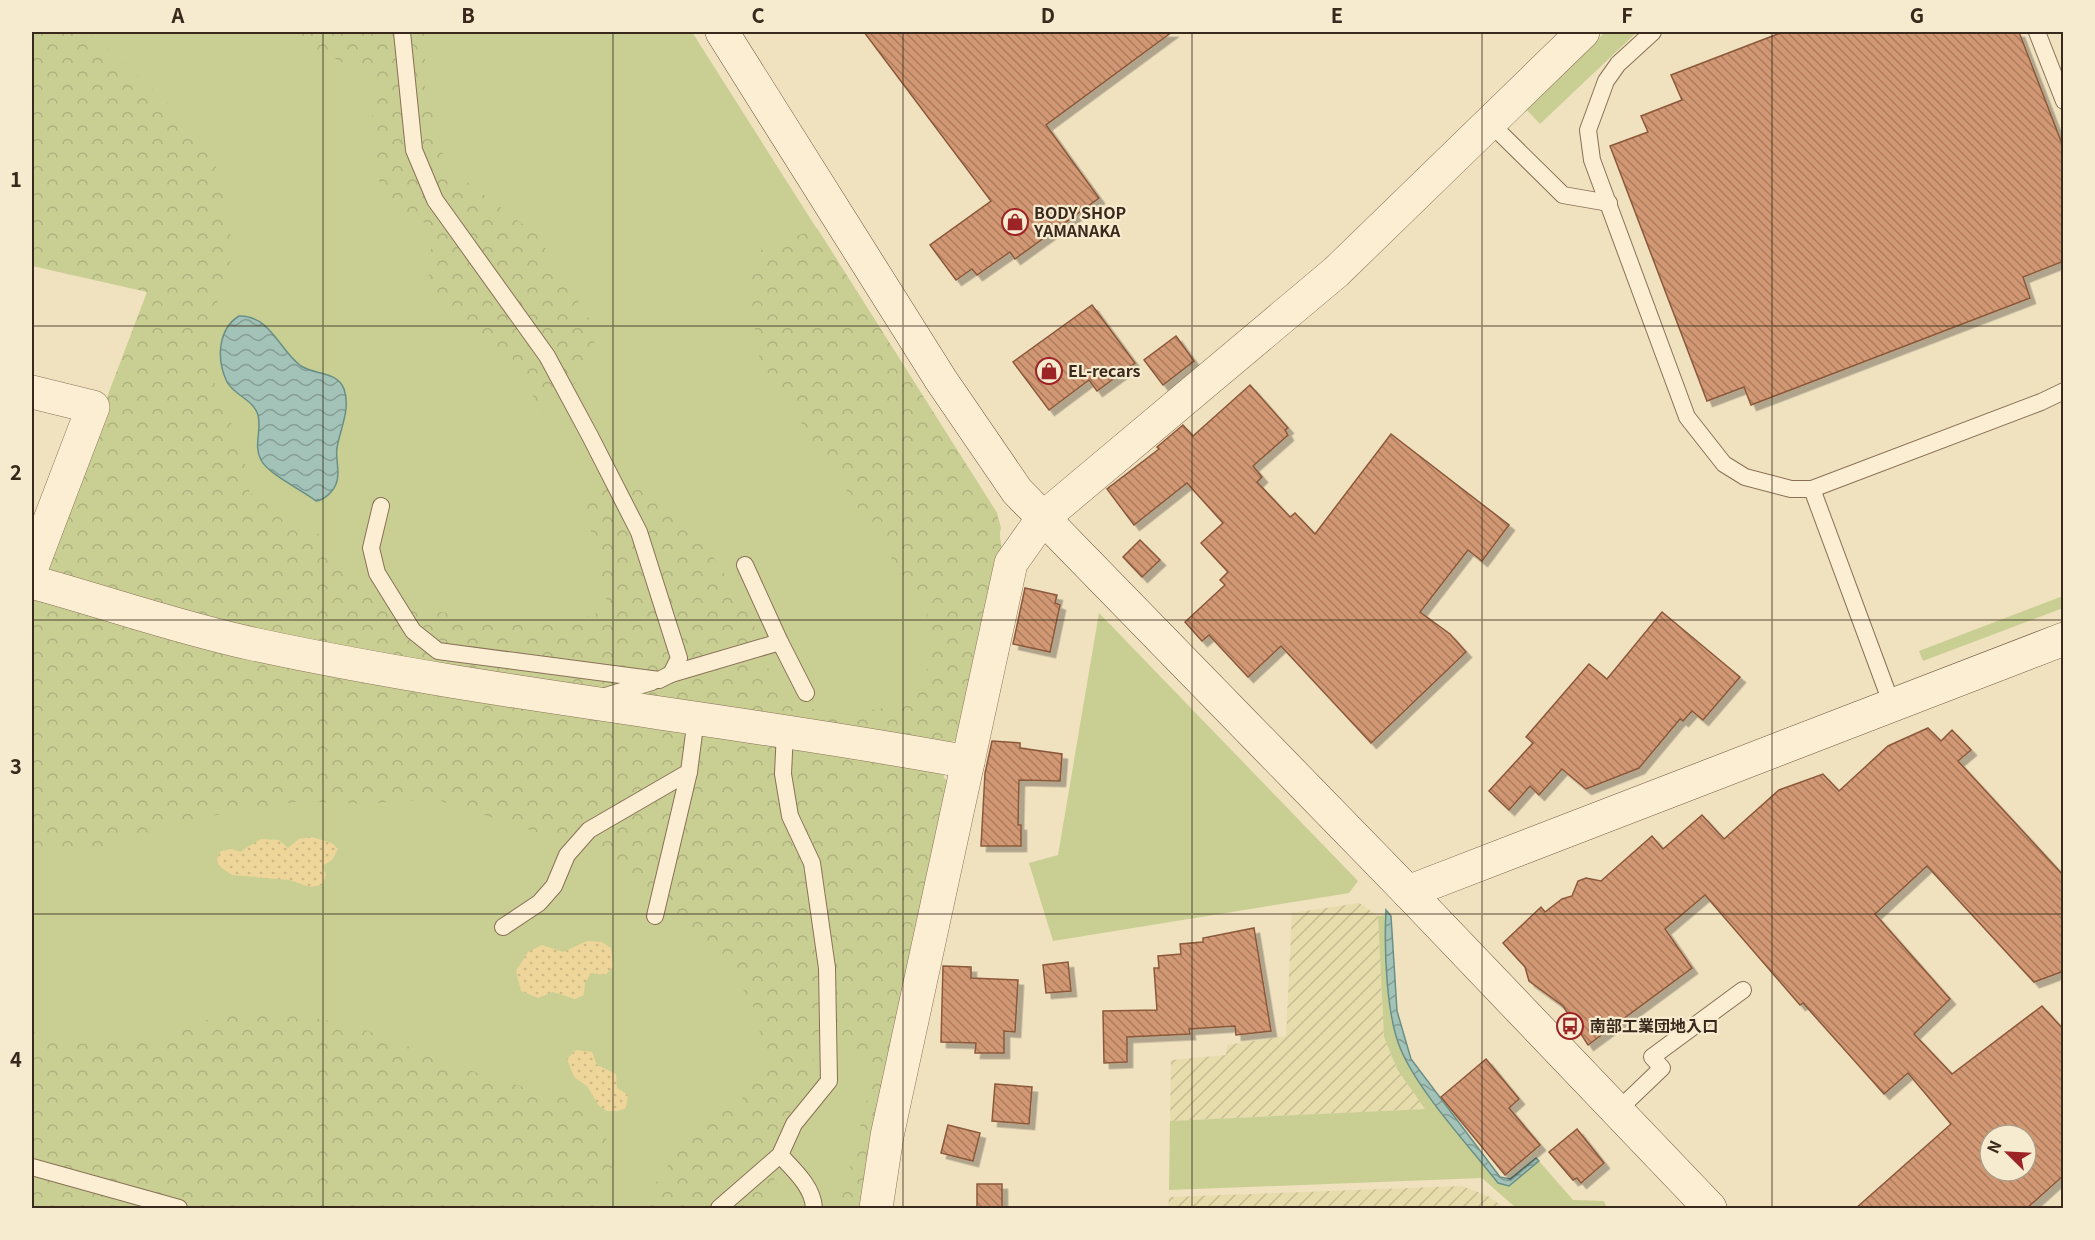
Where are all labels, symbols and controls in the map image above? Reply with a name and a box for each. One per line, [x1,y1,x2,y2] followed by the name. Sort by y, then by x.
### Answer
[171,0,185,29] text: A
[461,0,475,29] text: B
[751,0,765,29] text: C
[1041,0,1055,29] text: D
[1331,0,1343,29] text: E
[1621,0,1633,29] text: F
[1910,0,1924,29] text: G
[10,164,22,193] text: 1
[1033,200,1126,242] place label: BODY SHOP YAMANAKA
[1000,207,1030,237] shop icon: BODY SHOP YAMANAKA
[1034,356,1064,386] shop icon: EL-recars
[1068,358,1140,382] place label: EL-recars
[10,457,22,486] text: 2
[10,751,22,780] text: 3
[1555,1011,1585,1041] bus stop icon: 南部工業団地入口
[1590,1013,1718,1037] place label: 南部工業団地入口
[10,1044,22,1073] text: 4
[1978,1123,2038,1183] north arrow
[1980,1136,2007,1157] text: N

